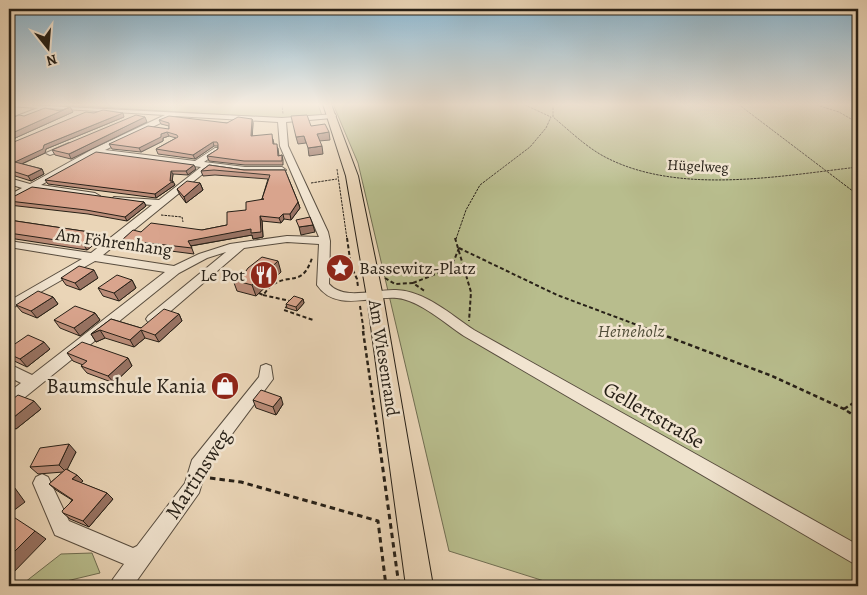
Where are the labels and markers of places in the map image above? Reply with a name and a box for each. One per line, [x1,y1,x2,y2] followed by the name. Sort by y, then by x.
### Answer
[325,253,355,283] place icon: Bassewitz-Platz
[359,256,476,280] place label: Bassewitz-Platz
[249,260,279,290] restaurant icon: Le Pot
[200,263,245,287] place label: Le Pot
[210,371,240,401] shop icon: Baumschule Kania
[46,372,206,400] place label: Baumschule Kania

